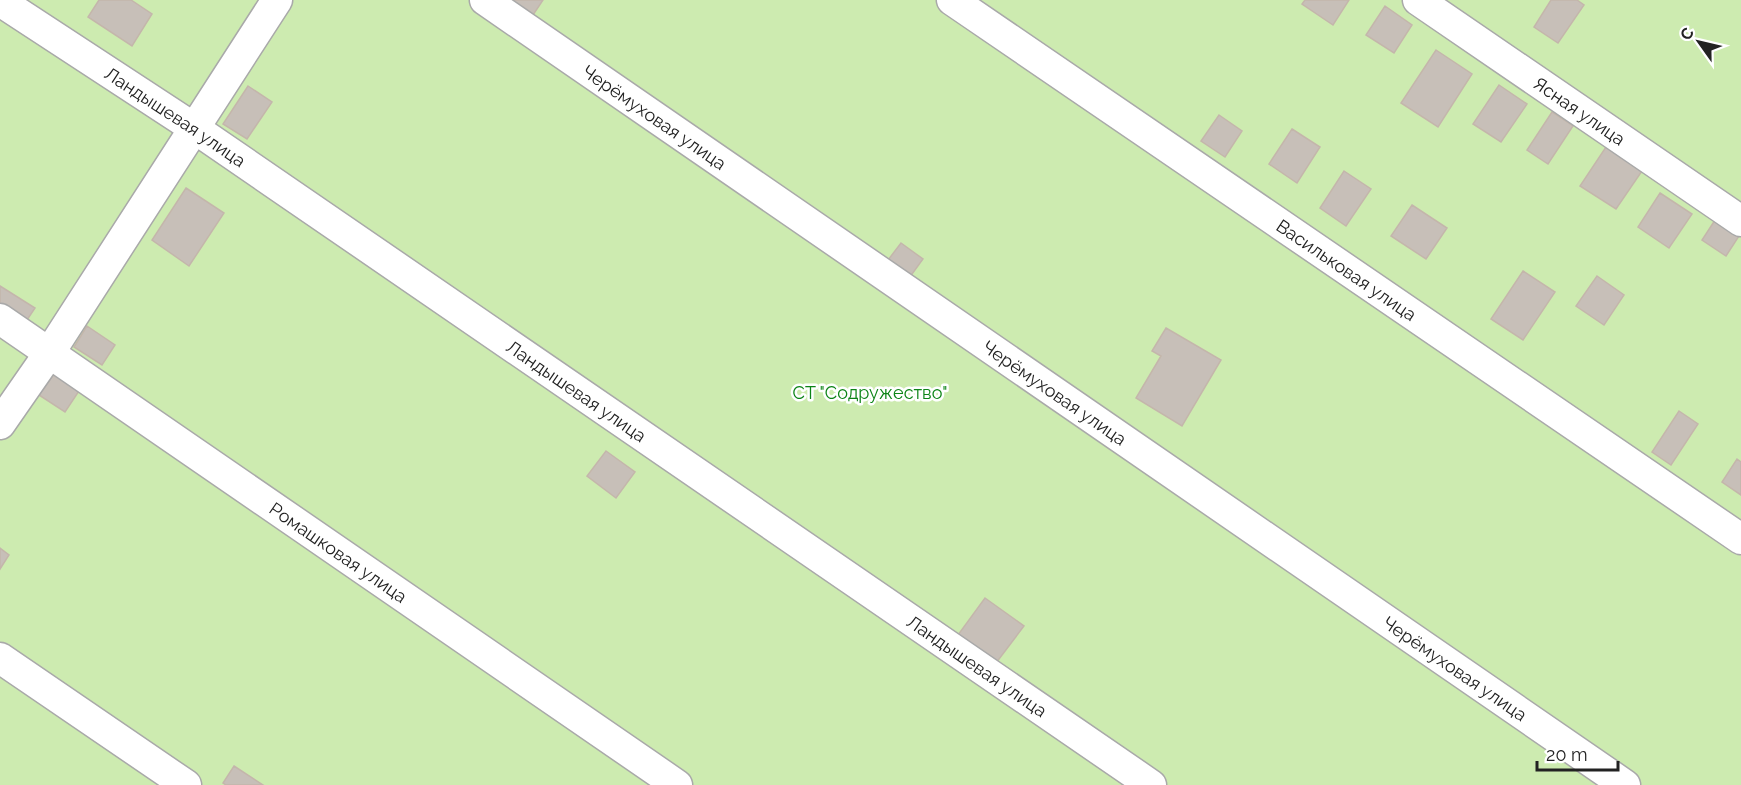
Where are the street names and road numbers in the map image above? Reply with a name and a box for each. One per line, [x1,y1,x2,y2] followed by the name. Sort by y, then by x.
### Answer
[579,60,731,174] street label: Черёмуховая улица
[101,62,250,171] street label: Ландышевая улица
[1530,72,1629,149] street label: Ясная улица
[1273,214,1421,325] street label: Васильковая улица
[503,335,651,446] street label: Ландышевая улица
[979,336,1131,449] street label: Черёмуховая улица
[266,497,411,607] street label: Ромашковая улица
[903,610,1051,721] street label: Ландышевая улица
[1379,611,1531,725] street label: Черёмуховая улица

